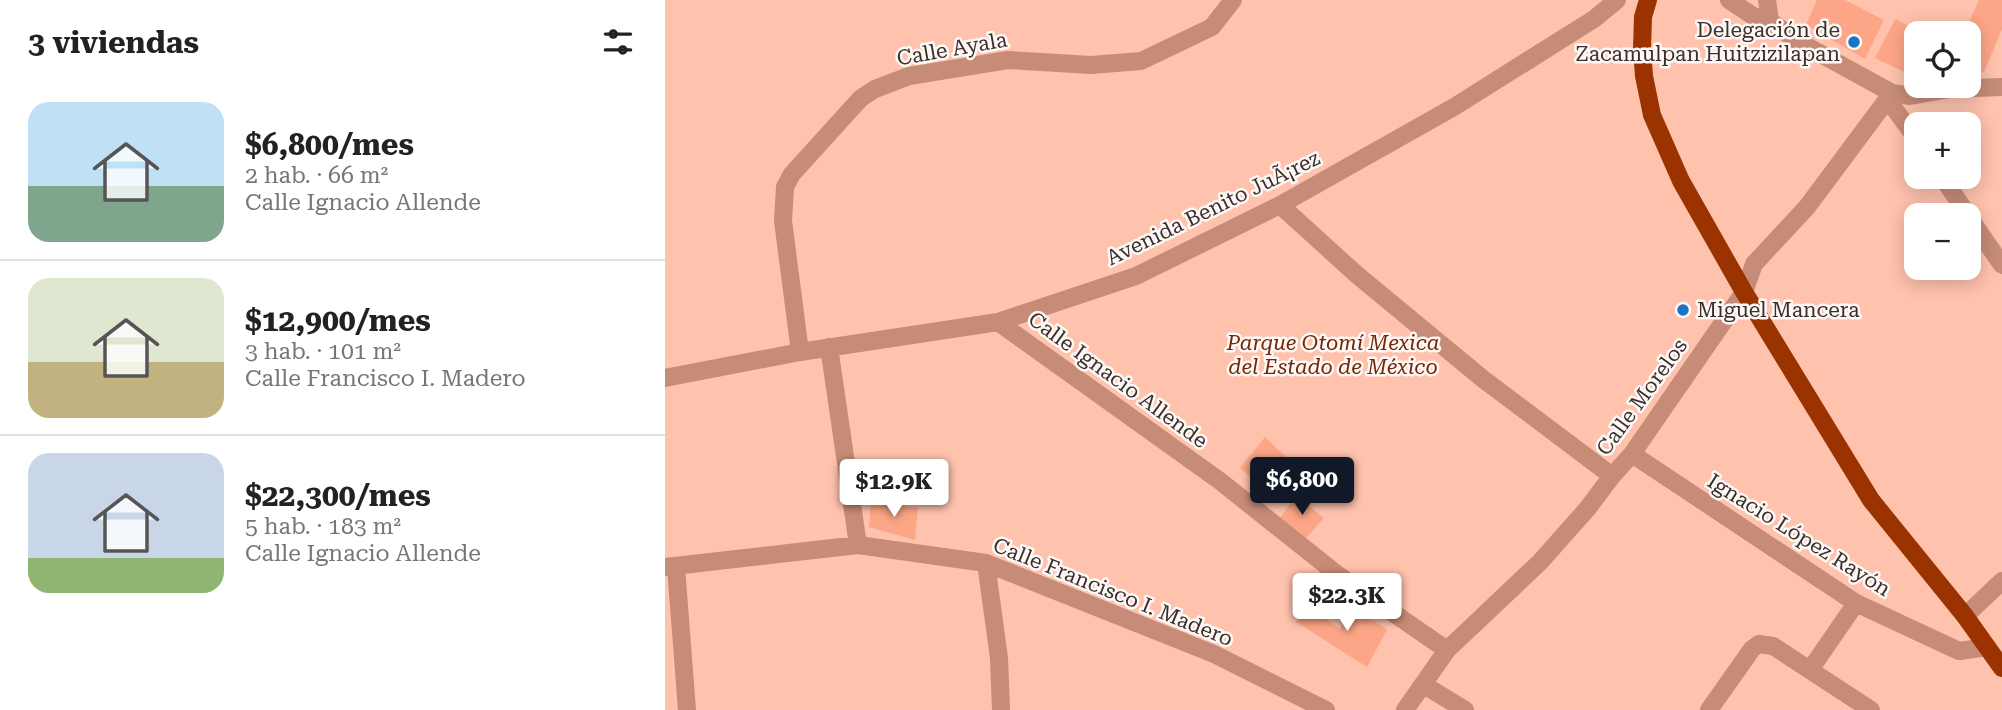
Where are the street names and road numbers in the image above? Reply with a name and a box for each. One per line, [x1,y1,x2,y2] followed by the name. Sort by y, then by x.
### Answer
[895,27,1010,71] street label: Calle Ayala
[1102,145,1324,270] street label: Avenida Benito JuÃ¡rez
[1024,307,1212,453] street label: Calle Ignacio Allende
[1592,334,1692,460] street label: Calle Morelos
[1703,469,1895,601] street label: Ignacio López Rayón
[990,533,1236,651] street label: Calle Francisco I. Madero

